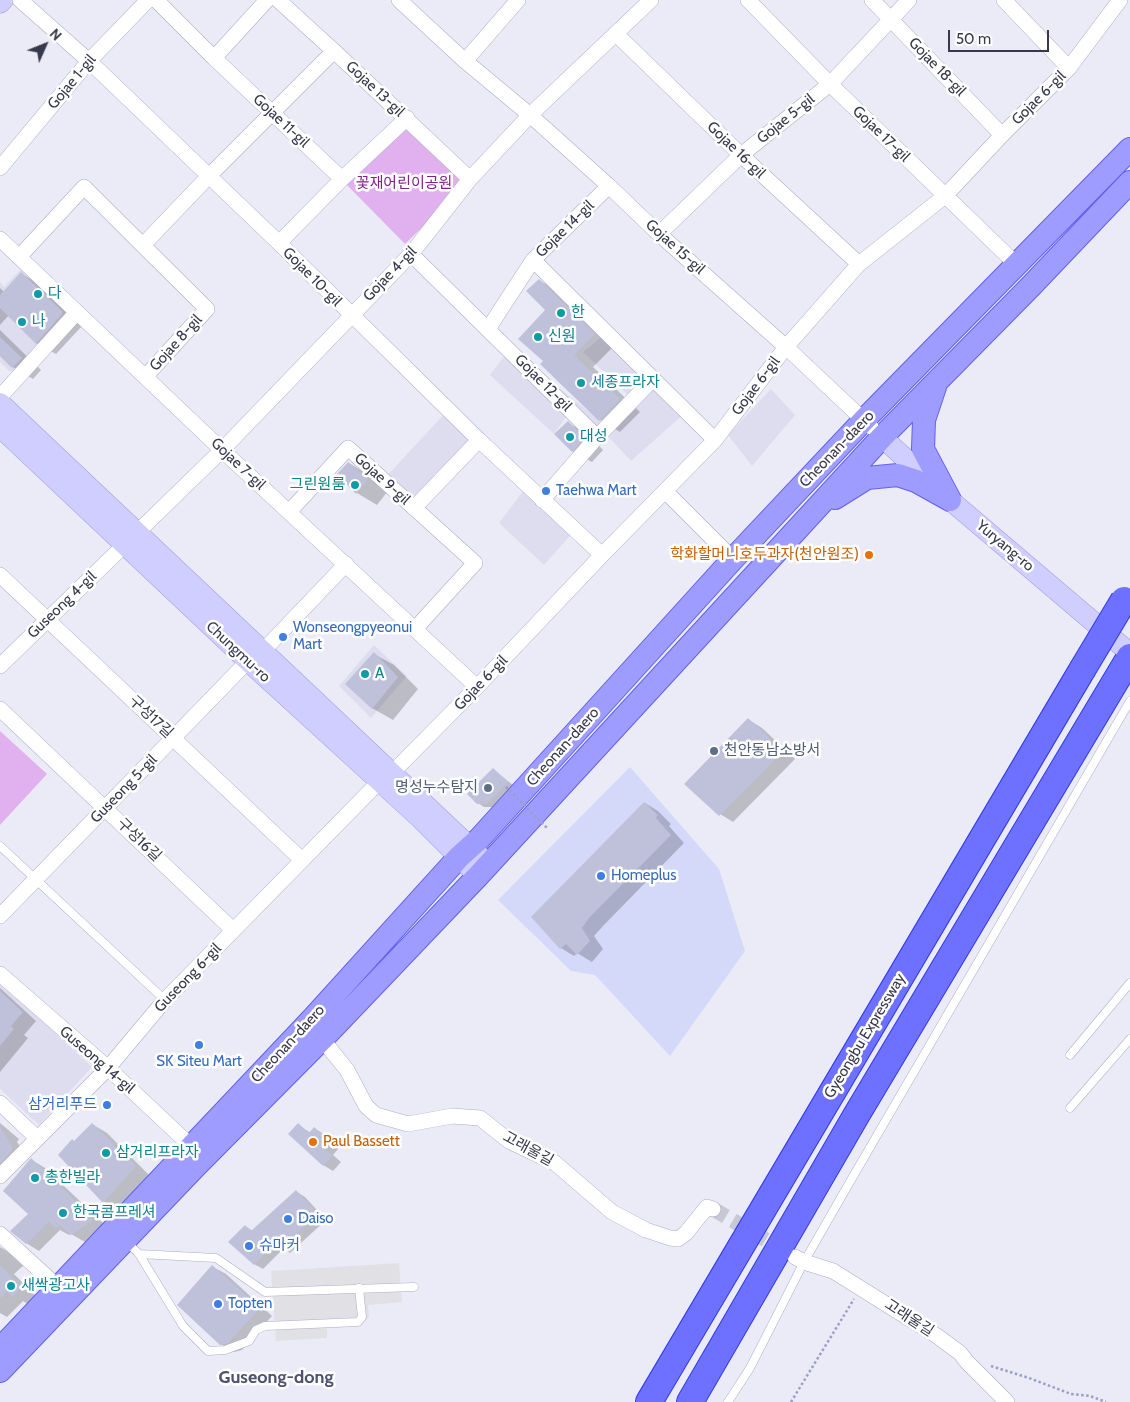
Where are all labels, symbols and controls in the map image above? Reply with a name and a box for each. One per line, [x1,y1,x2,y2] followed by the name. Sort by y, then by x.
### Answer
[20,20,70,70] north arrow
[950,20,1051,52] scale bar
[46,25,66,44] text: N
[956,30,991,48] text: 50 m
[905,34,969,100] street label: Gojae 18-gil
[44,51,100,113] street label: Gojae 1-gil
[342,57,408,121] street label: Gojae 13-gil
[1008,67,1070,129] street label: Gojae 6-gil
[249,90,313,152] street label: Gojae 11-gil
[754,90,818,148] street label: Gojae 5-gil
[849,102,913,166] street label: Gojae 17-gil
[703,118,769,182] street label: Gojae 16-gil
[356,175,452,193] park label: 꽃재어린이공원
[532,197,598,261] street label: Gojae 14-gil
[642,216,708,278] street label: Gojae 15-gil
[359,243,421,305] street label: Gojae 4-gil
[279,244,345,310] street label: Gojae 10-gil
[48,285,62,303] place label: 다
[32,288,44,300] marker: 다
[571,304,585,322] place label: 한
[555,307,567,319] marker: 한
[146,311,206,375] street label: Gojae 8-gil
[32,313,46,331] place label: 나
[16,316,28,328] marker: 나
[548,328,576,346] place label: 신원
[532,331,544,343] marker: 신원
[511,351,575,415] street label: Gojae 12-gil
[728,353,784,419] street label: Gojae 6-gil
[591,374,660,392] place label: 세종프라자
[575,377,587,389] marker: 세종프라자
[796,407,878,491] street label: Cheonan-daero
[580,428,608,446] place label: 대성
[564,431,576,443] marker: 대성
[207,434,269,494] street label: Gojae 7-gil
[350,449,414,509] street label: Gojae 9-gil
[290,476,345,494] place label: 그린원룸
[349,479,361,491] marker: 그린원룸
[556,482,636,500] place label: Taehwa Mart
[540,485,552,497] marker: Taehwa Mart
[972,517,1038,575] street label: Yuryang-ro
[670,546,859,564] place label: 학화할머니호두과자(천안원조)
[863,549,875,561] marker: 학화할머니호두과자(천안원조)
[24,568,100,642] street label: Guseong 4-gil
[202,618,274,686] street label: Chungmu-ro
[293,619,412,654] place label: Wonseongpyeonui Mart
[277,631,289,643] marker: Wonseongpyeonui Mart
[451,652,511,714] street label: Gojae 6-gil
[375,665,384,683] place label: A
[359,668,371,680] marker: A
[125,692,177,742] street label: 구성17길
[523,704,603,790] street label: Cheonan-daero
[724,742,821,760] place label: 천안동남소방서
[708,745,720,757] marker: 천안동남소방서
[87,751,161,827] street label: Guseong 5-gil
[395,779,478,797] place label: 명성누수탐지
[482,782,494,794] marker: 명성누수탐지
[113,814,165,866] street label: 구성16길
[611,867,676,885] place label: Homeplus
[595,870,607,882] marker: Homeplus
[151,940,225,1016] street label: Guseong 6-gil
[821,970,909,1102] street label: Gyeongbu Expressway
[247,1001,329,1087] street label: Cheonan-daero
[56,1023,138,1097] street label: Guseong 14-gil
[193,1039,205,1051] marker: SK Siteu Mart
[156,1053,242,1071] place label: SK Siteu Mart
[28,1096,97,1114] place label: 삼거리푸드
[101,1099,113,1111] marker: 삼거리푸드
[499,1128,557,1170] street label: 고래울길
[323,1133,400,1151] place label: Paul Bassett
[307,1136,319,1148] marker: Paul Bassett
[116,1144,199,1162] place label: 삼거리프라자
[100,1147,112,1159] marker: 삼거리프라자
[45,1169,100,1187] place label: 총한빌라
[29,1172,41,1184] marker: 총한빌라
[73,1204,156,1222] place label: 한국콤프레셔
[57,1207,69,1219] marker: 한국콤프레셔
[298,1210,334,1228] place label: Daiso
[282,1213,294,1225] marker: Daiso
[259,1237,300,1255] place label: 슈마커
[243,1240,255,1252] marker: 슈마커
[21,1277,90,1295] place label: 새싹광고사
[5,1280,17,1292] marker: 새싹광고사
[228,1295,272,1313] place label: Topten
[881,1295,937,1341] street label: 고래울길
[212,1298,224,1310] marker: Topten
[219,1367,333,1389] district label: Guseong-dong

